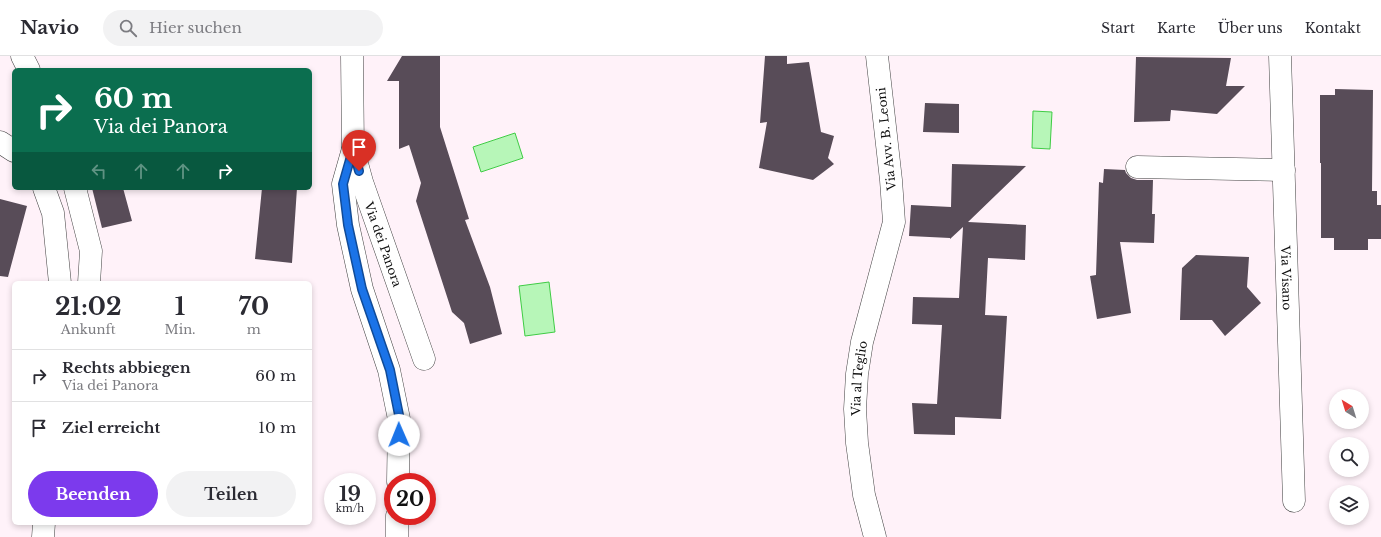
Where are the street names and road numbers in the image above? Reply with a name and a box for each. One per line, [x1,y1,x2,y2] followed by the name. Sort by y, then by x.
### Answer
[873,87,899,192] street label: Via Avv. B. Leoni
[362,199,406,289] street label: Via dei Panora
[1278,244,1295,311] street label: Via Visano
[847,339,870,417] street label: Via al Teglio

